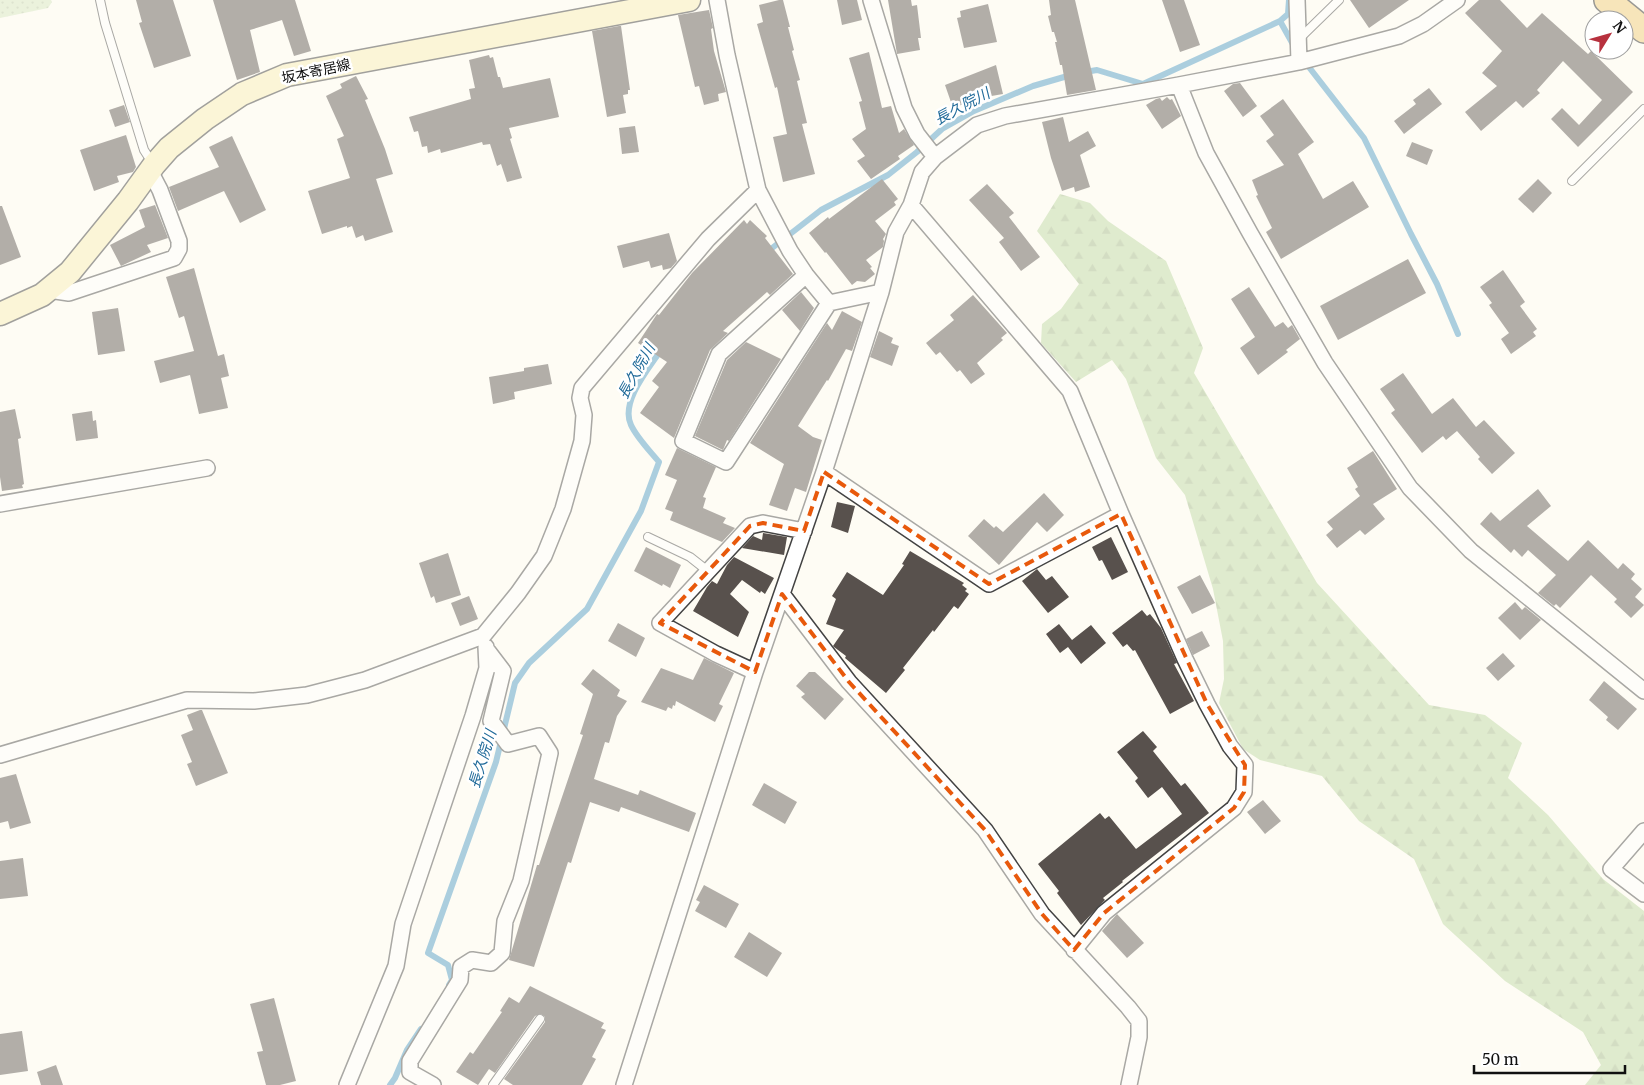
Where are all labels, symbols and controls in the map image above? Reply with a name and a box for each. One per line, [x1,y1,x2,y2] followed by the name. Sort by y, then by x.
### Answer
[1584,10,1634,60] north arrow
[1609,17,1630,37] text: N
[280,55,352,87] street label: 坂本寄居線
[931,83,995,128] water label: 長久院川
[613,338,660,402] water label: 長久院川
[464,726,500,790] water label: 長久院川
[1474,1042,1625,1074] scale bar
[1482,1050,1519,1069] text: 50 m

